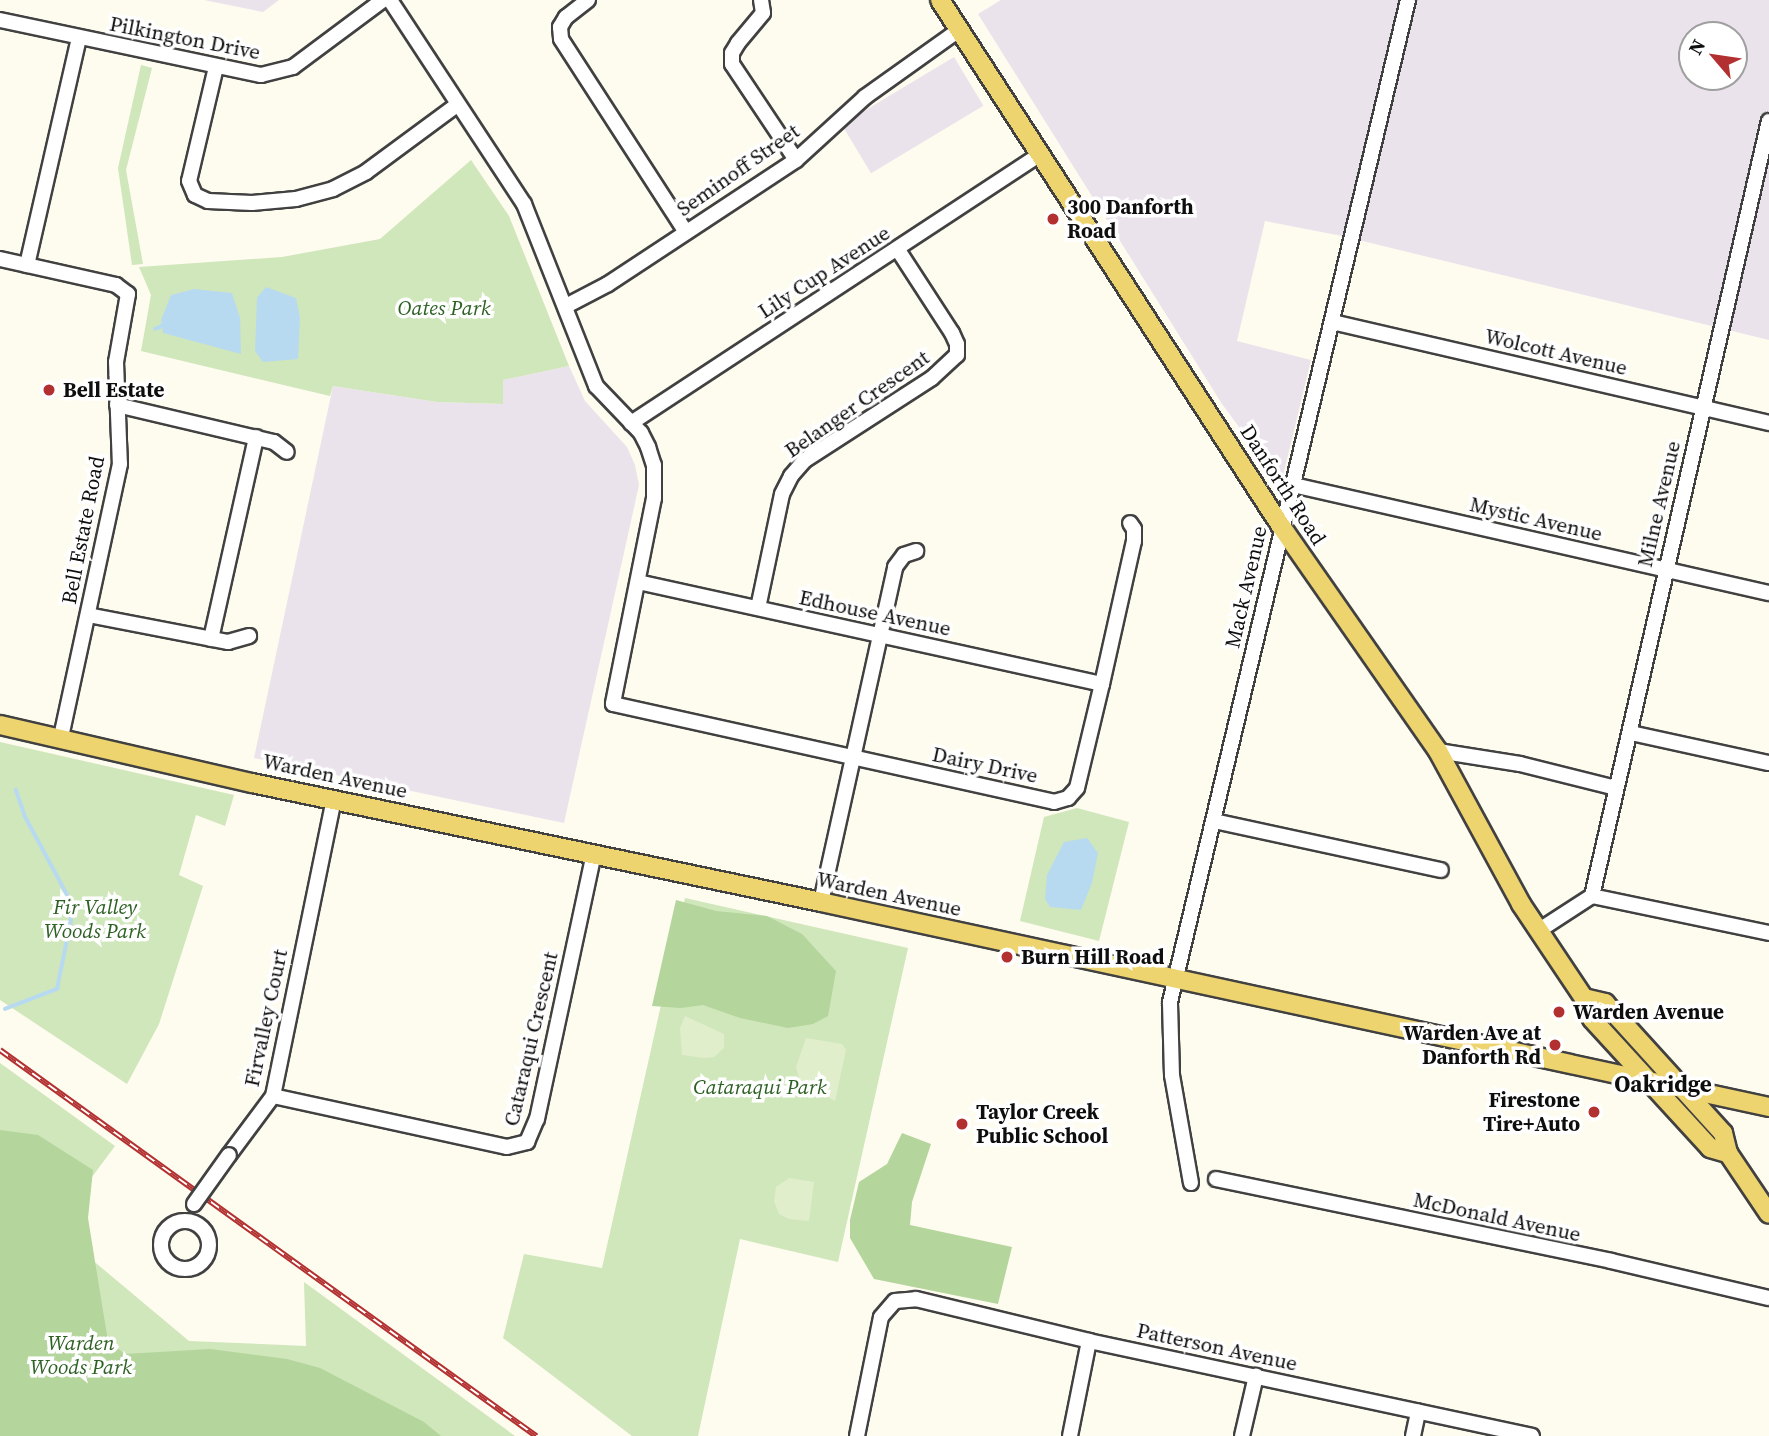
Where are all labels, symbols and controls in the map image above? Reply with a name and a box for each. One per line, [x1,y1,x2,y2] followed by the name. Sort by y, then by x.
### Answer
[107,11,263,65] street label: Pilkington Drive
[1678,21,1748,91] north arrow
[1682,34,1711,59] text: N
[672,118,804,222] street label: Seminoff Street
[1067,194,1194,244] place label: 300 Danforth Road
[1045,211,1061,227] marker: 300 Danforth Road
[754,220,894,324] street label: Lily Cup Avenue
[397,295,491,321] park label: Oates Park
[1482,323,1630,381] street label: Wolcott Avenue
[780,345,934,463] street label: Belanger Crescent
[63,377,165,403] place label: Bell Estate
[41,382,57,398] marker: Bell Estate
[1235,420,1331,550] street label: Danforth Road
[1632,438,1686,570] street label: Milne Avenue
[56,454,110,606] street label: Bell Estate Road
[1467,492,1605,546] street label: Mystic Avenue
[1220,523,1272,651] street label: Mack Avenue
[797,585,953,641] street label: Edhouse Avenue
[930,742,1040,788] street label: Dairy Drive
[260,748,410,804] street label: Warden Avenue
[814,866,964,922] street label: Warden Avenue
[44,894,146,944] park label: Fir Valley Woods Park
[1021,944,1164,970] place label: Burn Hill Road
[239,947,293,1089] street label: Firvalley Court
[499,949,563,1129] street label: Cataraqui Crescent
[999,949,1015,965] marker: Burn Hill Road
[1573,999,1724,1025] place label: Warden Avenue
[1551,1004,1567,1020] marker: Warden Avenue
[1403,1020,1541,1070] place label: Warden Ave at Danforth Rd
[1547,1037,1563,1053] marker: Warden Ave at Danforth Rd
[1614,1070,1712,1098] district label: Oakridge
[693,1074,827,1100] park label: Cataraqui Park
[1483,1087,1580,1137] place label: Firestone Tire+Auto
[976,1099,1108,1149] place label: Taylor Creek Public School
[1586,1104,1602,1120] marker: Firestone Tire+Auto
[954,1116,970,1132] marker: Taylor Creek Public School
[1411,1187,1583,1247] street label: McDonald Avenue
[1134,1318,1300,1376] street label: Patterson Avenue
[30,1330,132,1380] park label: Warden Woods Park

